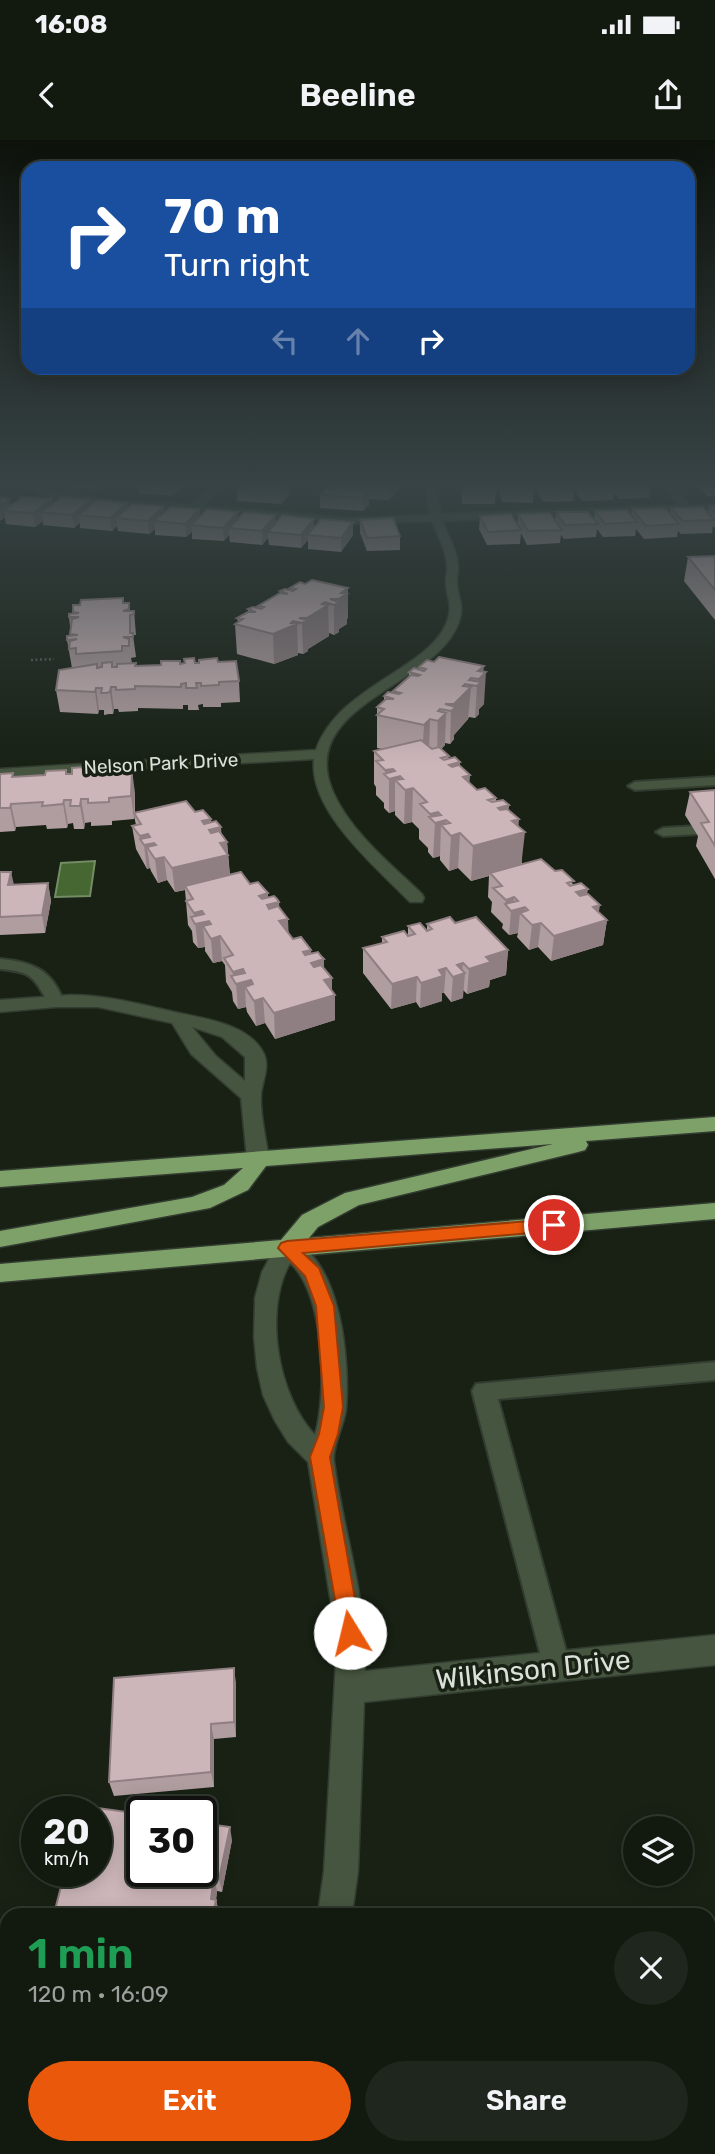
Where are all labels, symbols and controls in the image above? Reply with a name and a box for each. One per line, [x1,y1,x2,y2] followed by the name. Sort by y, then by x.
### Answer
[35,9,108,40] text: 16:08
[28,76,66,114] icon: back
[299,76,416,114] text: Beeline
[649,76,687,114] icon: share
[164,187,281,245] text: 70 m
[49,189,140,280] icon: right
[164,246,309,284] text: Turn right
[266,322,304,360] icon: left
[339,322,377,360] icon: ahead
[412,322,450,360] icon: right
[83,748,239,779] street label: Nelson Park Drive
[524,1195,584,1255] pin
[535,1206,573,1244] icon: arrive
[313,1596,387,1670] position arrow
[434,1643,632,1696] street label: Wilkinson Drive
[126,1796,217,1887] speed limit sign: 30
[43,1811,90,1853] text: 20
[623,1816,693,1886] map controls
[623,1816,693,1886] button: layers
[44,1848,89,1870] text: km/h
[28,1929,134,1979] text: 1 min
[614,1931,688,2005] button: close
[28,1980,169,2008] text: 120 m · 16:09
[28,2061,351,2141] button: Exit
[365,2061,688,2141] button: Share

